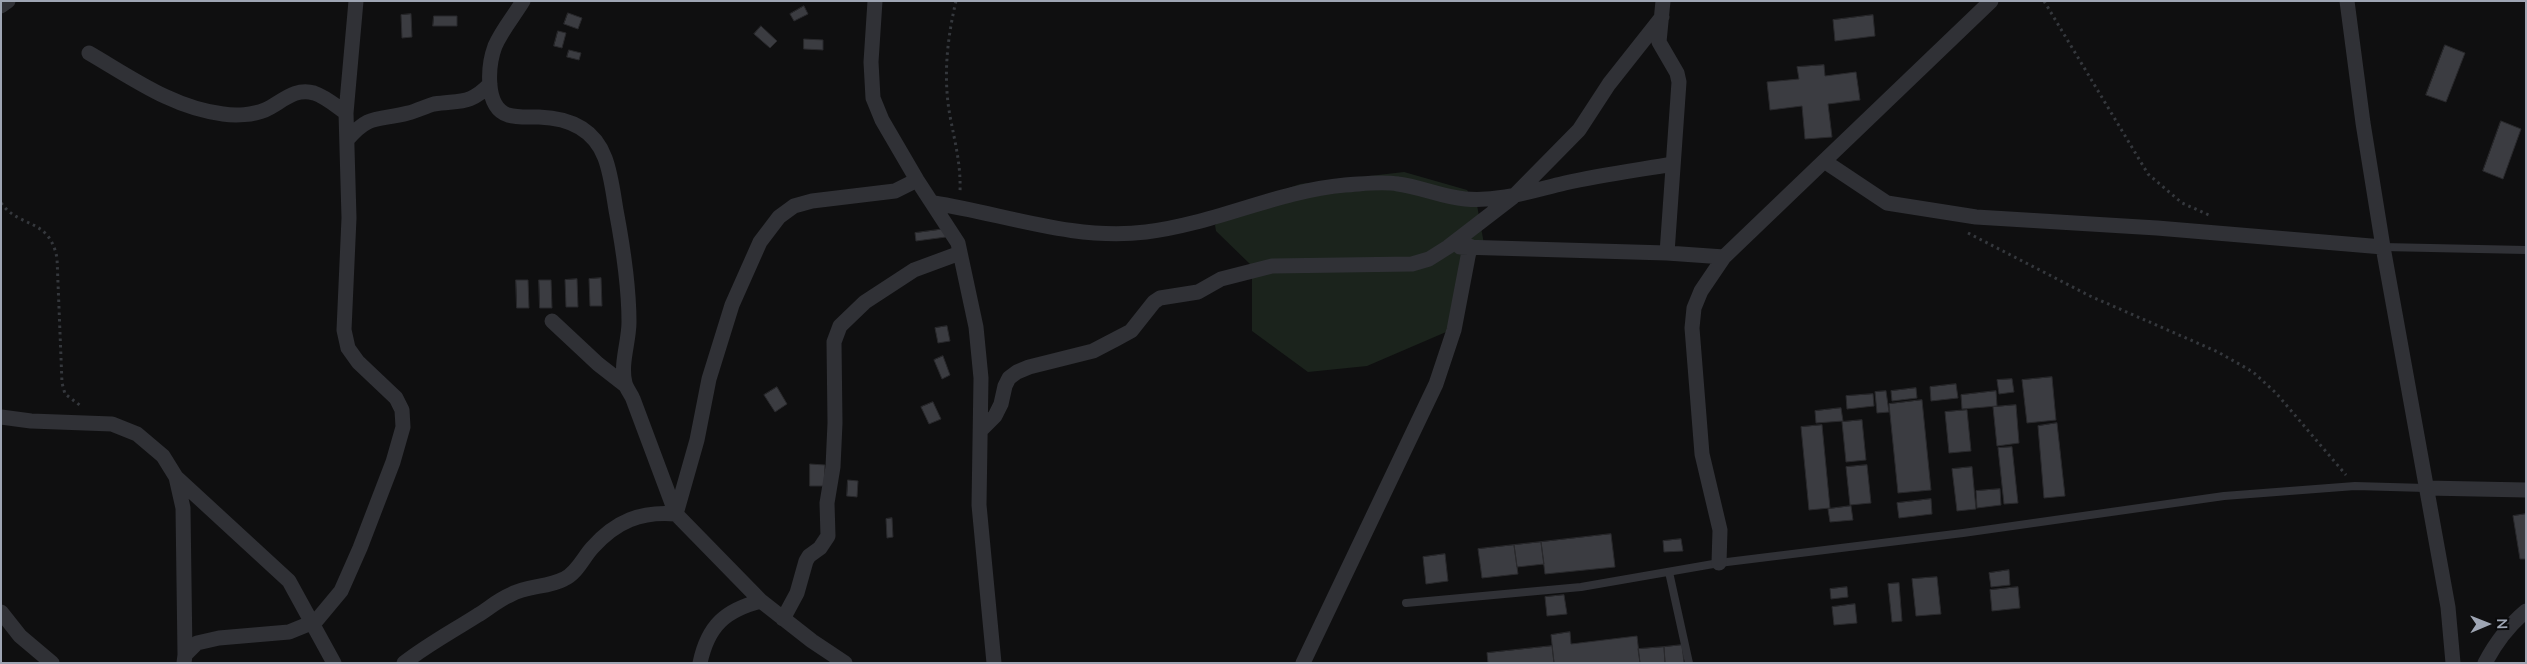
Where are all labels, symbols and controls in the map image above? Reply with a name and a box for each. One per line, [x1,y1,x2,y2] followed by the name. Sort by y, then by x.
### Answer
[2462,599,2512,649] north arrow
[2494,618,2511,629] text: N

